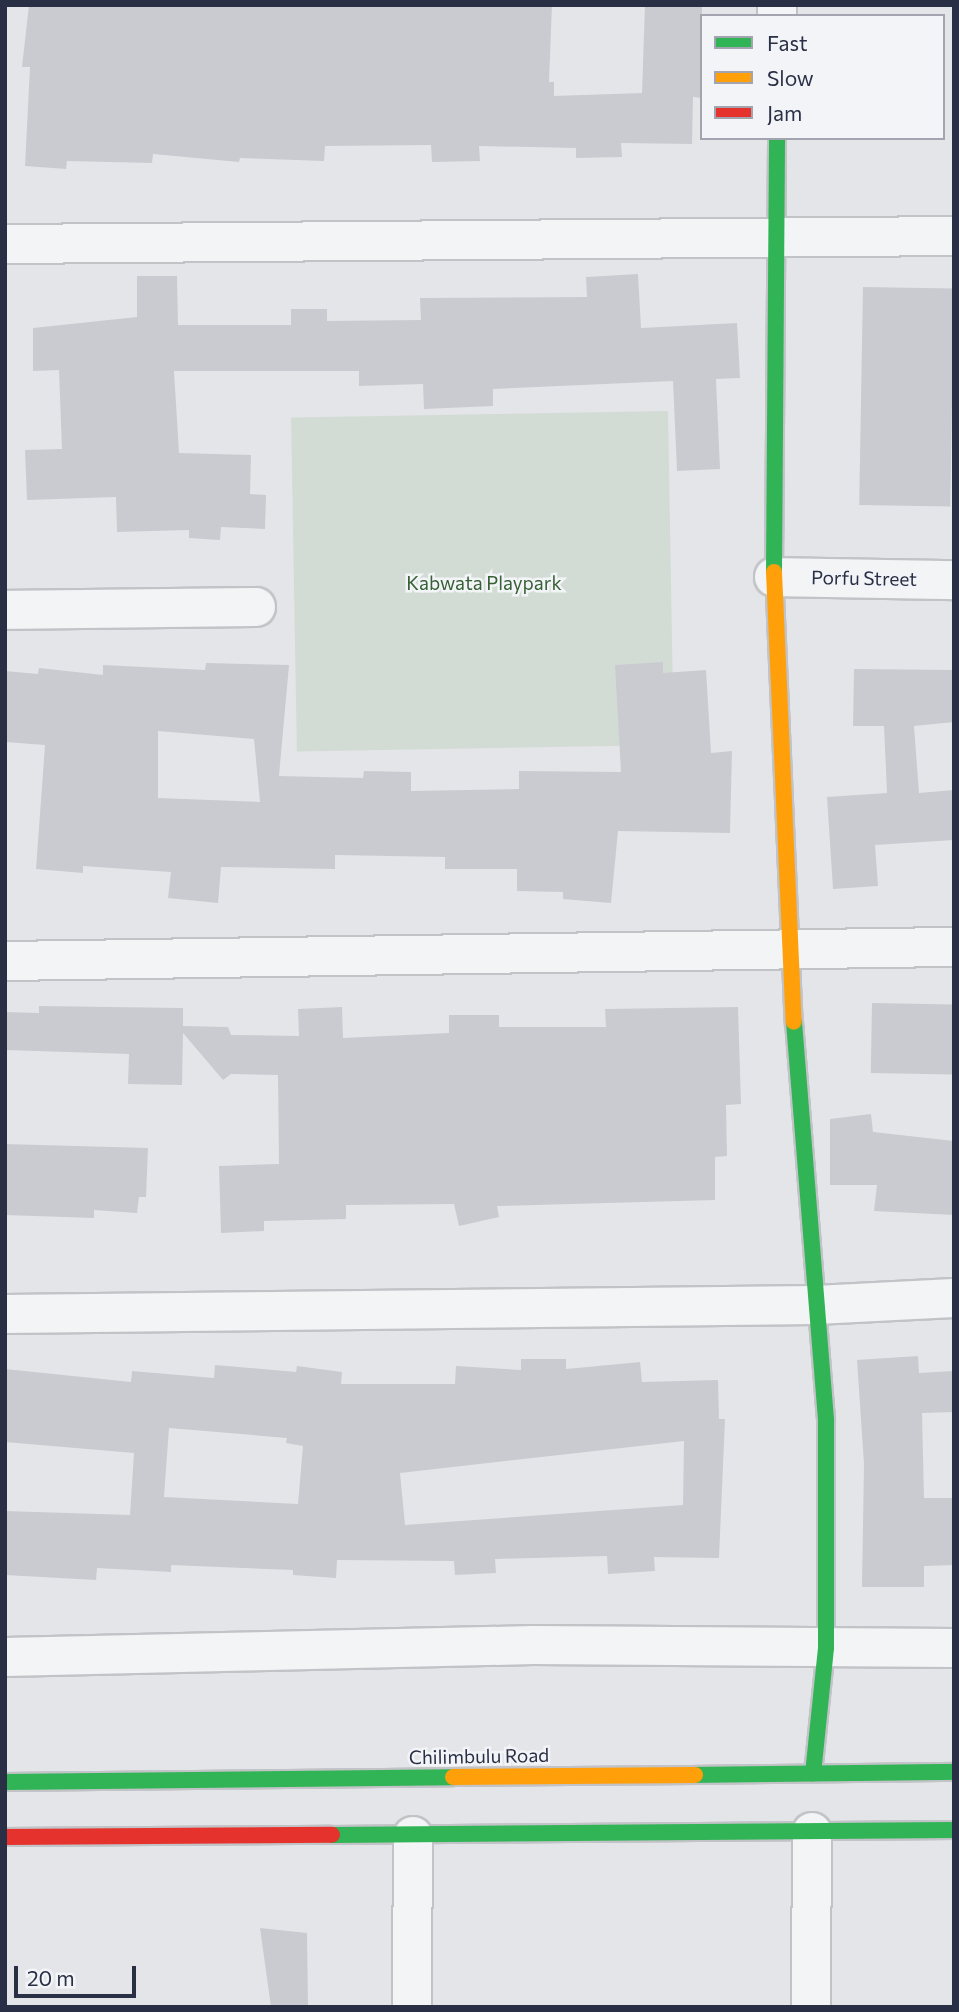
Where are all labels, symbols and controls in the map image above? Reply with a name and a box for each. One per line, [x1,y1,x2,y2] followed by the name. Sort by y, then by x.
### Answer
[700,14,945,140] legend
[767,30,808,55] text: Fast
[767,65,814,90] text: Slow
[767,100,802,125] text: Jam
[811,566,917,590] street label: Porfu Street
[406,572,562,594] park label: Kabwata Playpark
[409,1743,549,1769] street label: Chilimbulu Road
[18,1952,140,1996] scale bar
[27,1965,75,1990] text: 20 m

